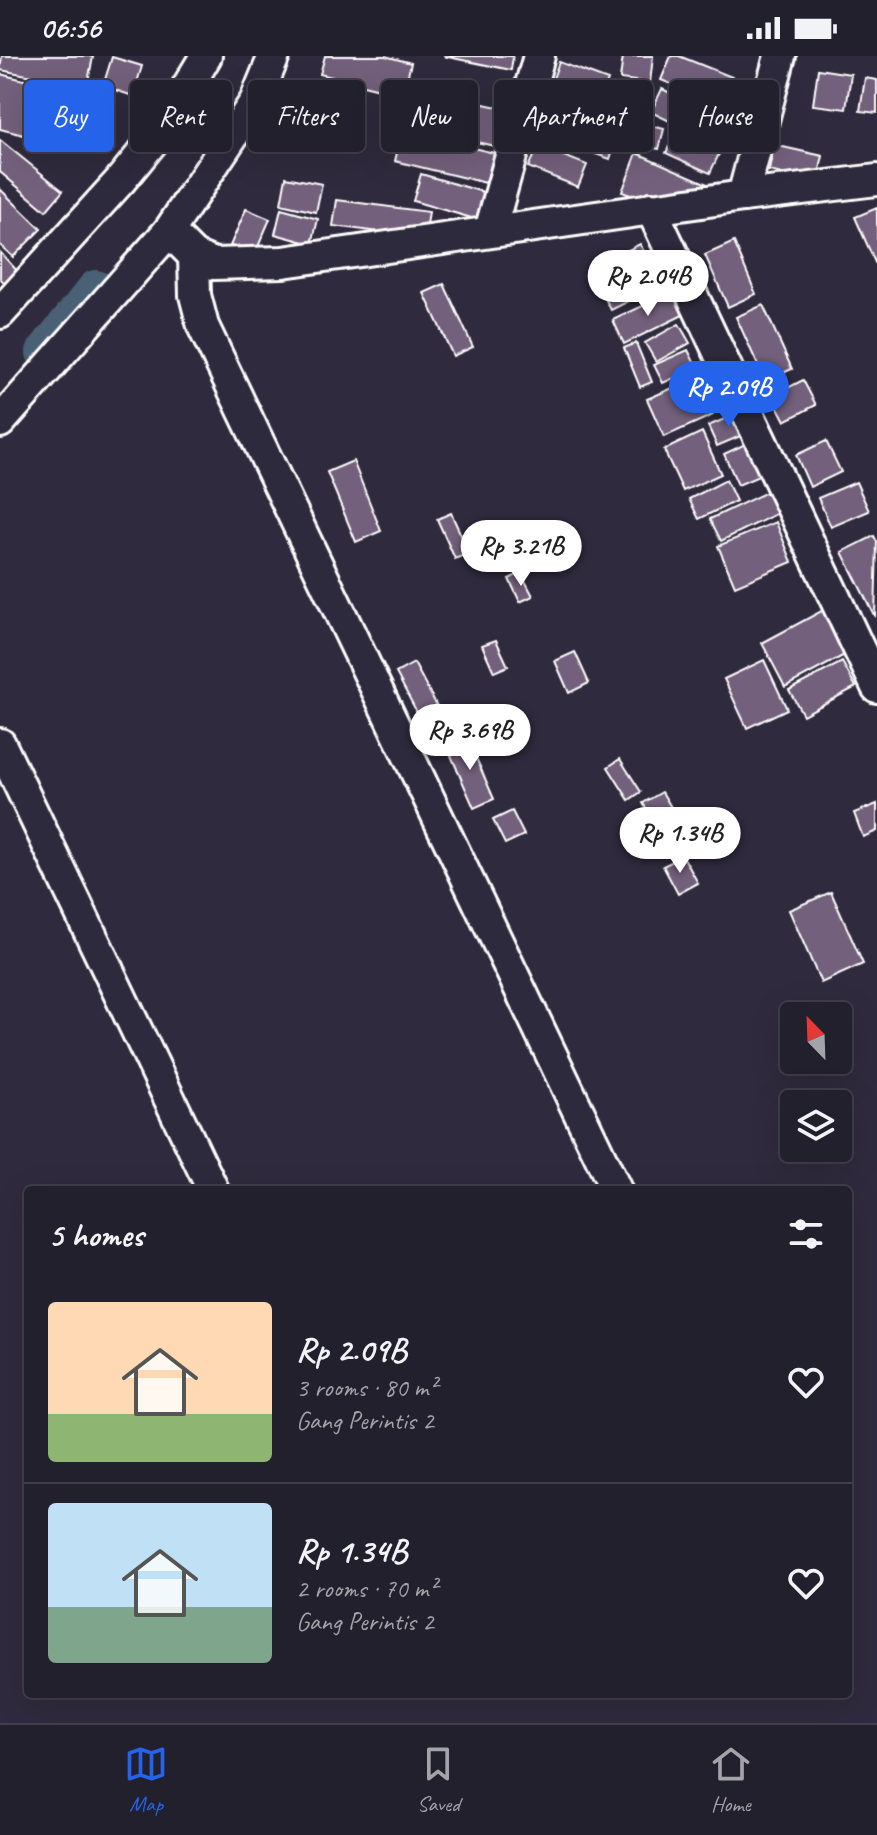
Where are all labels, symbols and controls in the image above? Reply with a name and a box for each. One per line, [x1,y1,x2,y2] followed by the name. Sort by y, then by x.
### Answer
[40,9,101,47] text: 06:56
[24,80,114,152] chip: Buy
[130,80,232,152] chip: Rent
[248,80,365,152] chip: Filters
[381,80,478,152] chip: New
[494,80,653,152] chip: Apartment
[669,80,779,152] chip: House
[565,250,731,318] pin: Rp 2.04B
[606,259,690,292] text: Rp 2.04B
[646,361,812,429] pin: Rp 2.09B
[687,370,771,403] text: Rp 2.09B
[438,520,604,588] pin: Rp 3.21B
[479,529,563,562] text: Rp 3.21B
[387,704,553,772] pin: Rp 3.69B
[428,713,512,746] text: Rp 3.69B
[597,807,763,875] pin: Rp 1.34B
[638,816,722,849] text: Rp 1.34B
[780,1002,852,1074] north arrow
[780,1002,852,1162] map controls
[780,1090,852,1162] button: layers
[784,1212,828,1256] icon: filters
[48,1213,143,1256] text: 5 homes
[296,1328,406,1371] text: Rp 2.09B
[112,1334,208,1430] icon: home
[784,1360,828,1404] icon: heart
[296,1371,437,1404] text: 3 rooms · 80 m²
[296,1404,434,1437] text: Gang Perintis 2
[296,1529,407,1572] text: Rp 1.34B
[112,1535,208,1631] icon: home
[784,1561,828,1605] icon: heart
[296,1572,437,1605] text: 2 rooms · 70 m²
[296,1605,434,1638] text: Gang Perintis 2
[124,1742,168,1818] tab: Map
[416,1742,460,1818] tab: Saved
[709,1742,753,1818] tab: Home

